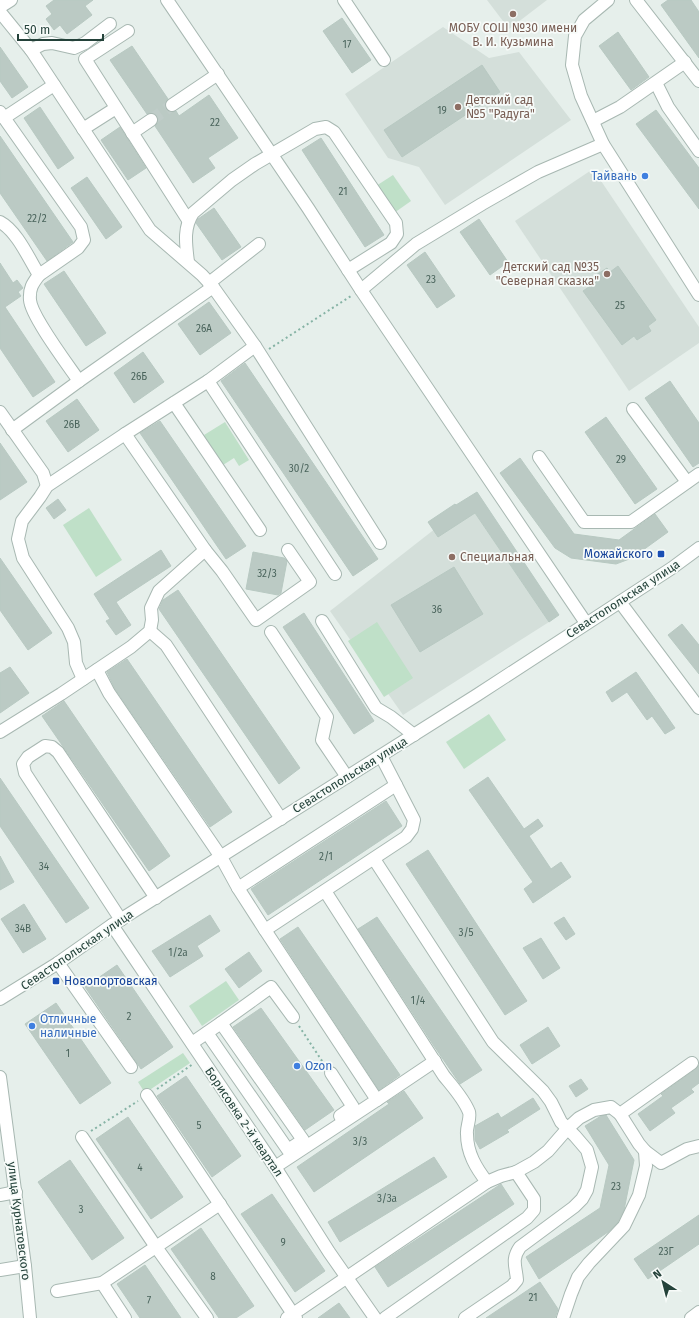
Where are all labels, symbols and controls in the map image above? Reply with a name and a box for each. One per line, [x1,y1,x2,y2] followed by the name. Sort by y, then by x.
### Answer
[508,9,518,19] marker: МОБУ СОШ №30 имени В. И. Кузьмина
[18,16,103,42] scale bar
[449,21,577,49] place label: МОБУ СОШ №30 имени В. И. Кузьмина
[24,23,50,37] text: 50 m
[343,39,352,51] house number: 17
[465,93,535,121] place label: Детский сад №5 "Радуга"
[453,102,463,112] marker: Детский сад №5 "Радуга"
[437,105,447,117] house number: 19
[210,117,220,129] house number: 22
[591,169,637,183] place label: Тайвань
[640,171,650,181] marker: Тайвань
[338,186,348,198] house number: 21
[27,213,47,225] house number: 22/2
[496,260,599,288] place label: Детский сад №35 "Северная сказка"
[602,269,612,279] marker: Детский сад №35 "Северная сказка"
[426,274,436,286] house number: 23
[615,300,625,312] house number: 25
[196,323,212,335] house number: 26А
[131,371,147,383] house number: 26Б
[64,419,80,431] house number: 26В
[616,454,626,466] house number: 29
[289,463,309,475] house number: 30/2
[584,547,653,561] place label: Можайского
[656,549,666,559] marker: Можайского
[460,550,534,564] place label: Специальная
[447,552,457,562] marker: Специальная
[564,557,682,641] street label: Севастопольская улица
[257,568,277,580] house number: 32/3
[432,604,442,616] house number: 36
[290,734,410,816] street label: Севастопольская улица
[319,851,333,863] house number: 2/1
[39,861,50,873] house number: 34
[18,907,136,993] street label: Севастопольская улица
[15,923,31,935] house number: 34В
[459,927,473,939] house number: 3/5
[168,947,188,959] house number: 1/2а
[64,974,158,988] place label: Новопортовская
[51,976,61,986] marker: Новопортовская
[411,995,426,1007] house number: 1/4
[127,1011,132,1023] house number: 2
[40,1012,97,1040] place label: Отличные наличные
[27,1021,37,1031] marker: Отличные наличные
[66,1048,70,1060] house number: 1
[305,1059,332,1073] place label: Ozon
[292,1061,302,1071] marker: Ozon
[202,1065,286,1179] street label: Борисовка 2-й квартал
[196,1120,202,1132] house number: 5
[353,1136,367,1148] house number: 3/3
[5,1161,33,1281] street label: улица Курнатовского
[137,1162,143,1174] house number: 4
[611,1181,621,1193] house number: 23
[377,1193,397,1205] house number: 3/3а
[79,1204,84,1216] house number: 3
[280,1237,286,1249] house number: 9
[659,1246,673,1258] house number: 23Г
[643,1262,683,1302] north arrow
[651,1267,664,1282] text: N
[210,1271,216,1283] house number: 8
[528,1292,538,1304] house number: 21
[147,1295,152,1307] house number: 7

